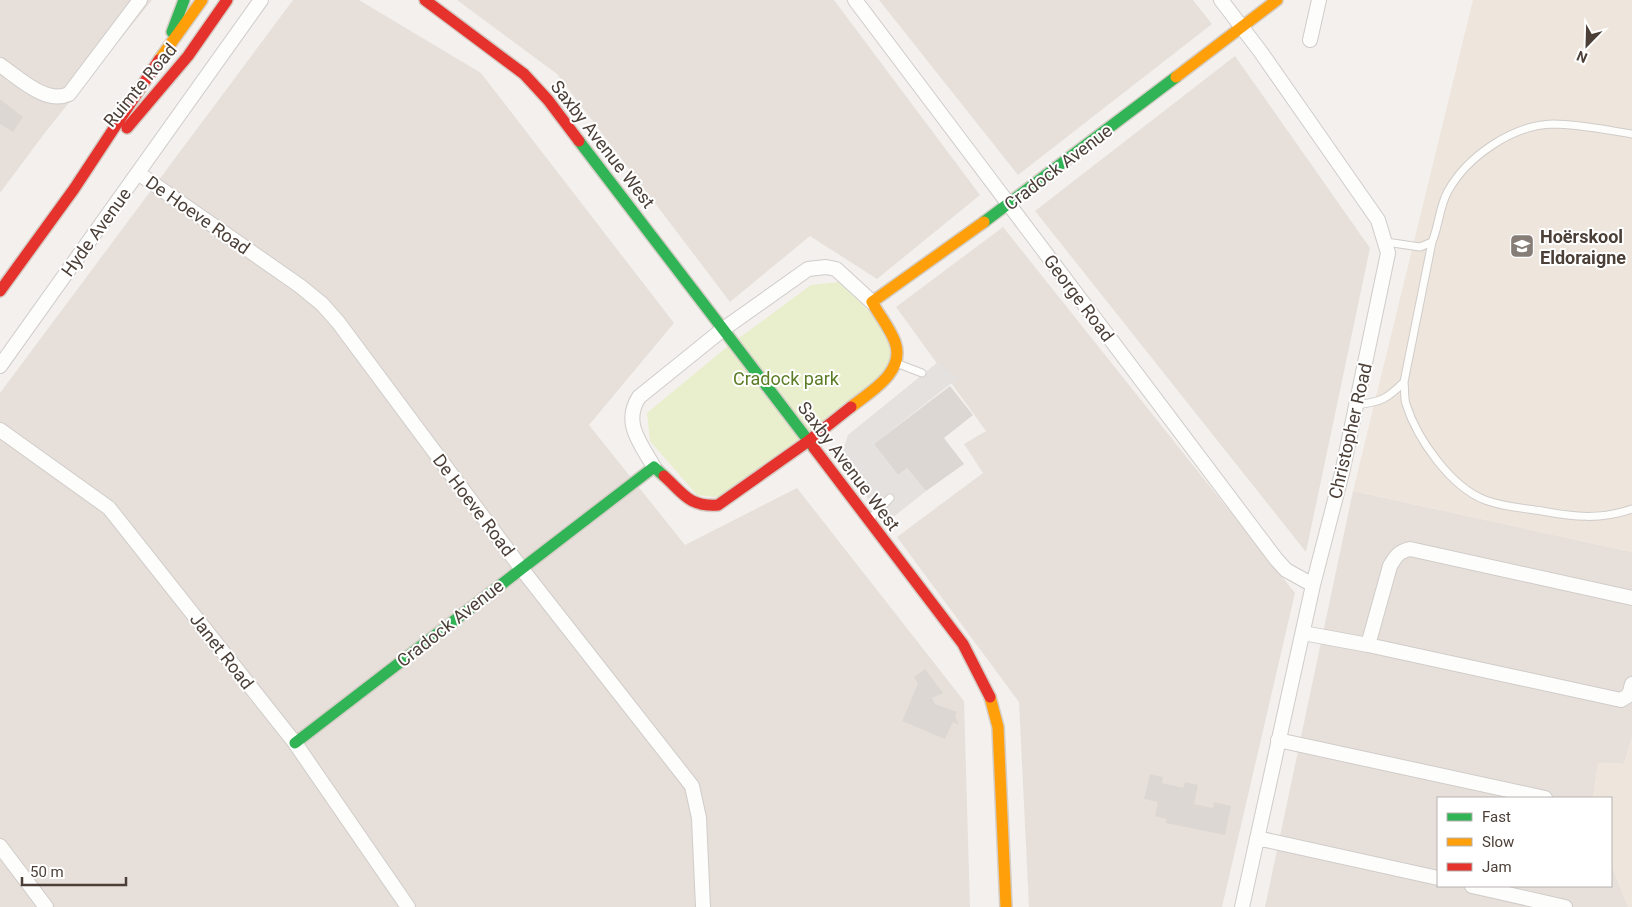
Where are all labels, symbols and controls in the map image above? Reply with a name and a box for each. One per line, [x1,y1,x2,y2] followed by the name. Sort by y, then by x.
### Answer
[1562,20,1612,70] north arrow
[99,39,181,131] street label: Ruimte Road
[1574,48,1590,66] text: N
[547,76,659,212] street label: Saxby Avenue West
[1000,120,1116,214] street label: Cradock Avenue
[142,171,254,259] street label: De Hoeve Road
[57,184,135,280] street label: Hyde Avenue
[1540,226,1626,268] place label: Hoërskool Eldoraigne
[1509,233,1535,259] school or university icon: Hoërskool Eldoraigne
[1039,250,1119,346] street label: George Road
[1324,361,1376,501] street label: Christopher Road
[733,368,840,389] park label: Cradock park
[794,397,904,535] street label: Saxby Avenue West
[429,450,519,560] street label: De Hoeve Road
[392,575,508,671] street label: Cradock Avenue
[186,609,258,693] street label: Janet Road
[1437,797,1612,887] legend
[1482,808,1511,826] text: Fast
[1482,833,1514,851] text: Slow
[22,854,126,886] scale bar
[1482,858,1512,876] text: Jam
[30,863,64,881] text: 50 m

